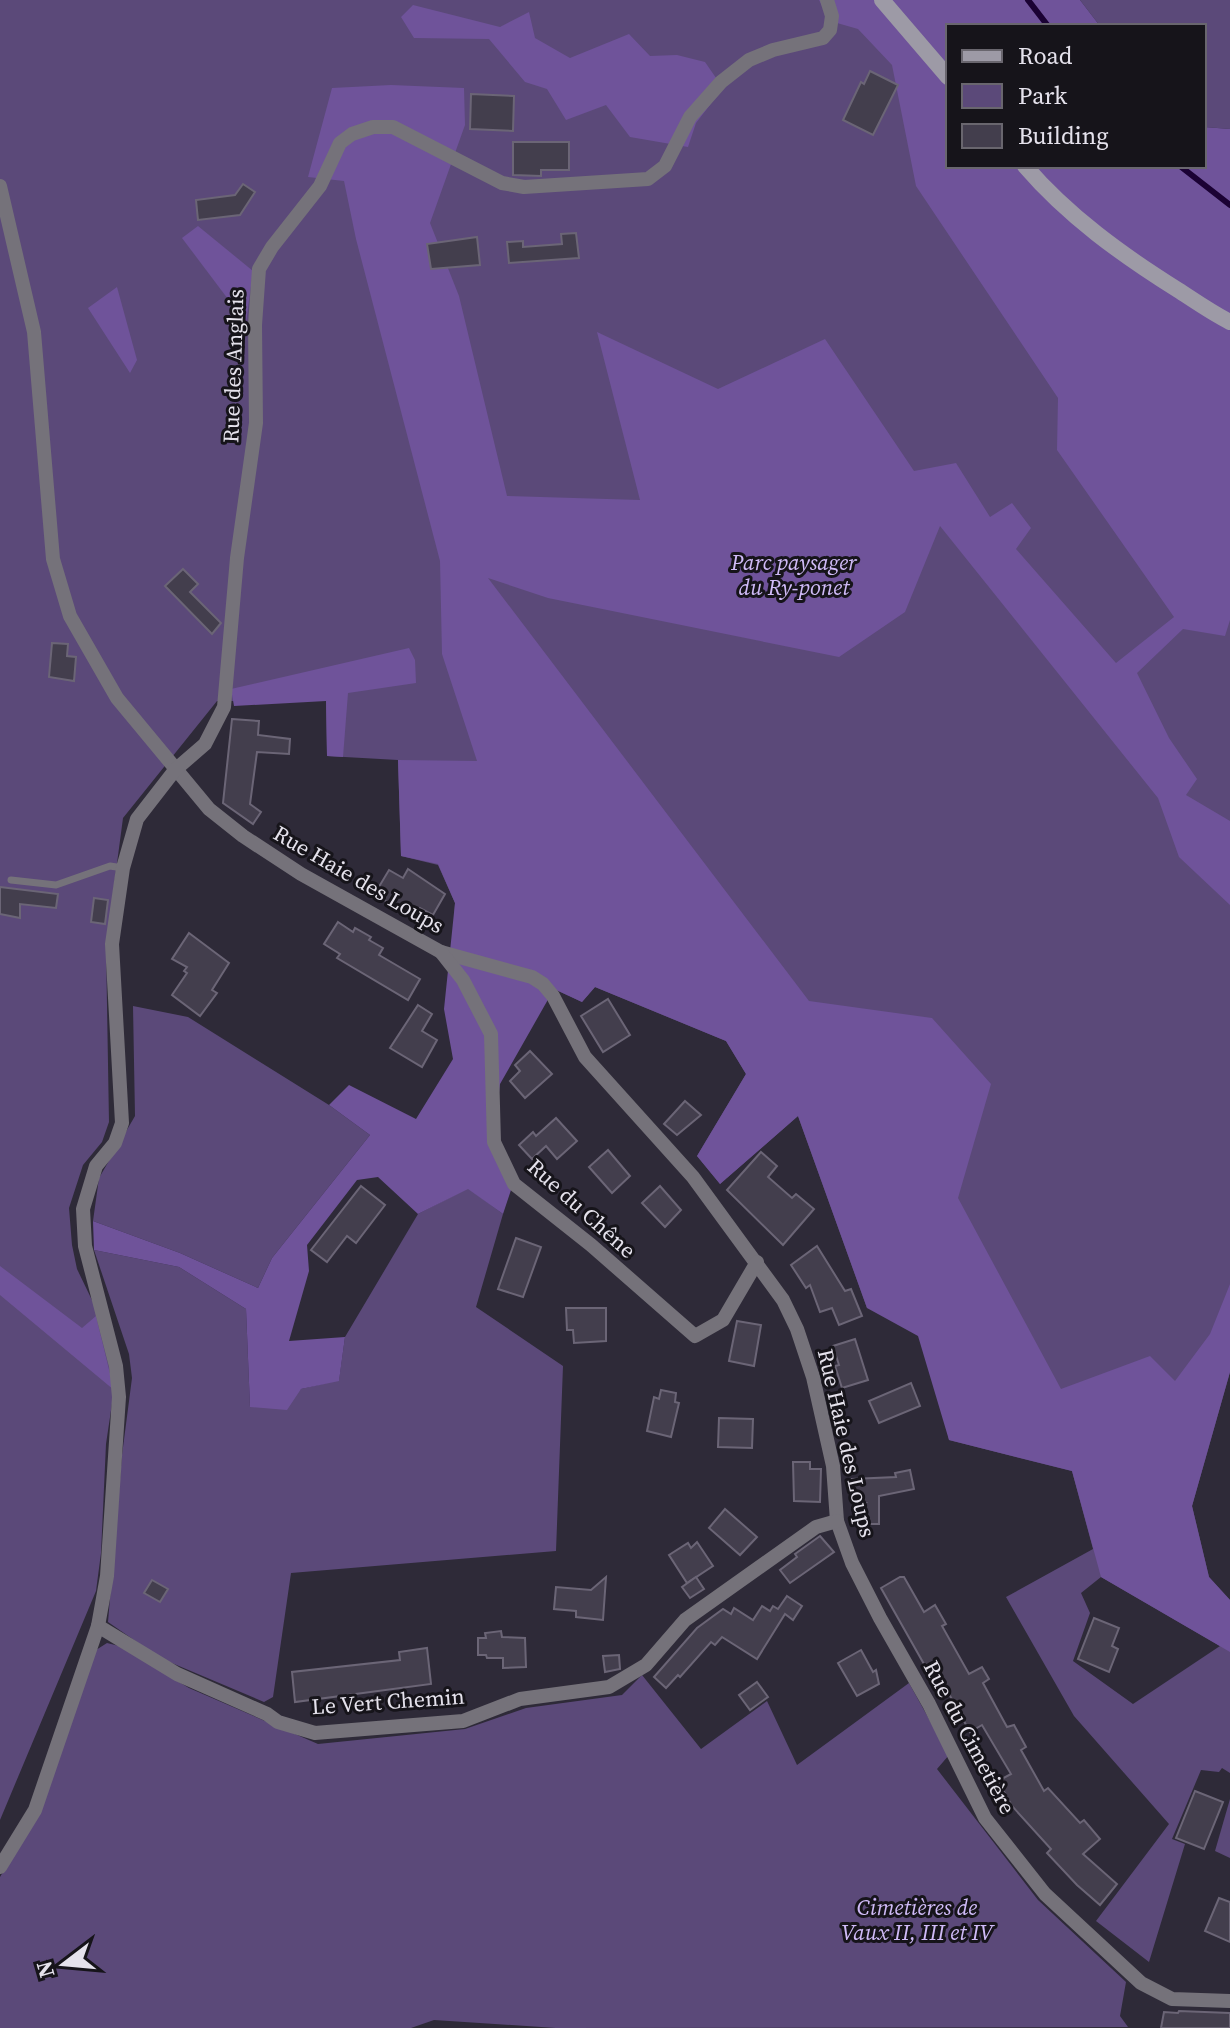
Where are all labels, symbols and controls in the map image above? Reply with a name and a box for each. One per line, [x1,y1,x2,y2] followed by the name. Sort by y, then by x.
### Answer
[946,24,1206,168] legend
[1018,39,1073,72] text: Road
[1018,79,1068,112] text: Park
[1018,119,1109,152] text: Building
[215,288,251,444] street label: Rue des Anglais
[730,547,858,602] park label: Parc paysager du Ry-ponet
[268,818,450,940] street label: Rue Haie des Loups
[521,1151,643,1265] street label: Rue du Chêne
[811,1346,883,1540] street label: Rue Haie des Loups
[917,1655,1023,1819] street label: Rue du Cimetière
[310,1681,466,1721] street label: Le Vert Chemin
[841,1892,996,1947] park label: Cimetières de Vaux II, III et IV
[24,1924,104,2004] north arrow
[28,1958,61,1981] text: N

